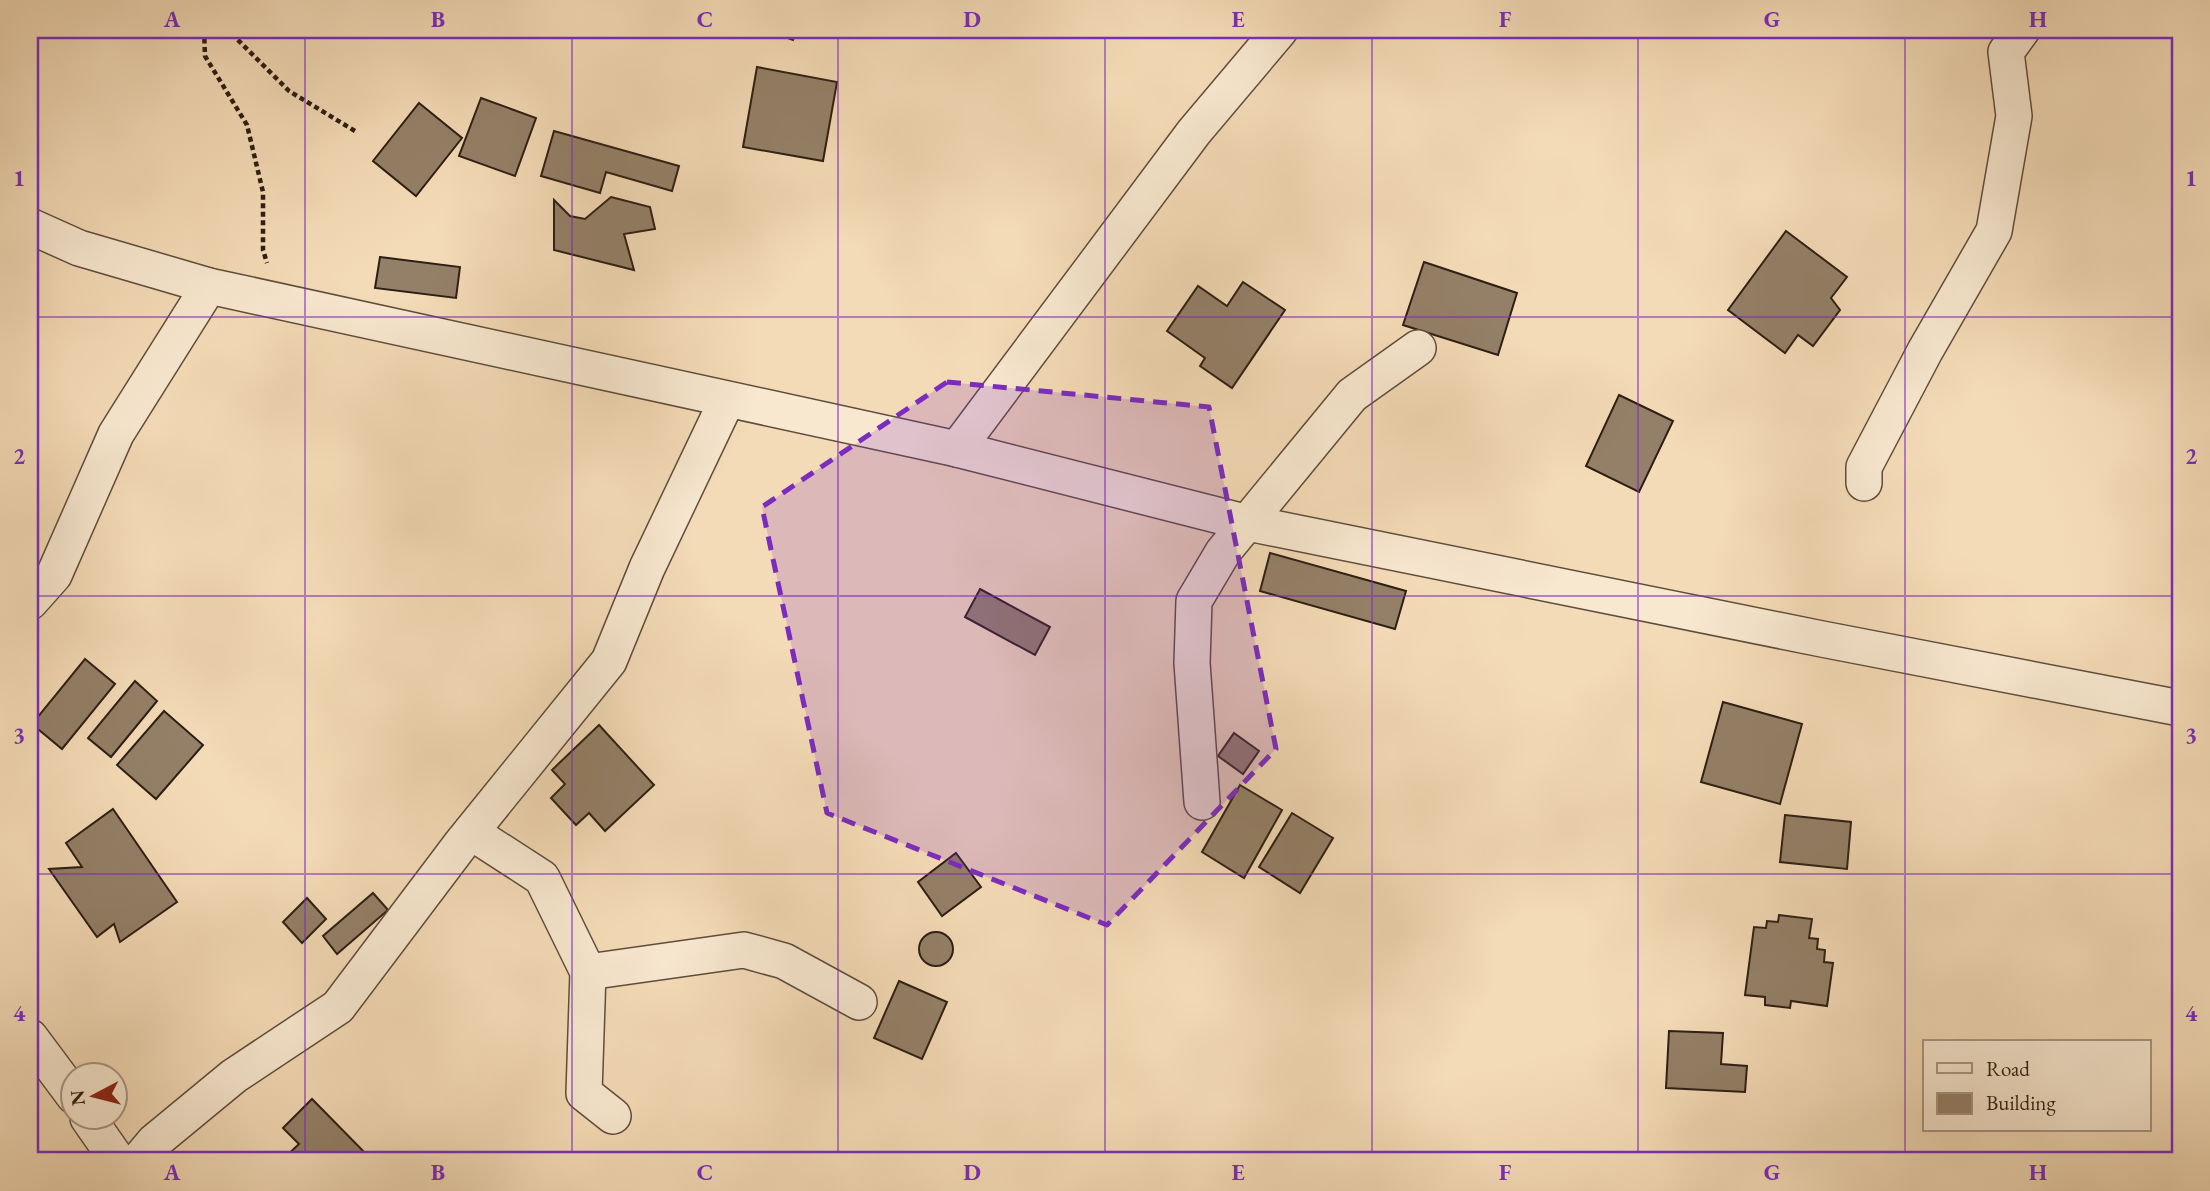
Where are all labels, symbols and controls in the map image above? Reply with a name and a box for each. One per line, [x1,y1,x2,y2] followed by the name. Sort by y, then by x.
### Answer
[163,4,181,34] text: A
[431,4,445,34] text: B
[697,4,713,34] text: C
[963,4,981,34] text: D
[1231,4,1245,34] text: E
[1499,4,1512,34] text: F
[1764,4,1780,34] text: G
[2029,4,2047,34] text: H
[13,163,25,193] text: 1
[2185,163,2197,193] text: 1
[13,441,25,471] text: 2
[2185,441,2197,471] text: 2
[13,720,25,750] text: 3
[2185,720,2197,750] text: 3
[13,998,26,1028] text: 4
[2185,998,2198,1028] text: 4
[1923,1040,2150,1132] legend
[1986,1055,2030,1082] text: Road
[60,1062,130,1132] north arrow
[64,1088,91,1107] text: N
[1986,1089,2056,1116] text: Building
[163,1157,181,1187] text: A
[431,1157,445,1187] text: B
[697,1157,713,1187] text: C
[963,1157,981,1187] text: D
[1231,1157,1245,1187] text: E
[1499,1157,1512,1187] text: F
[1764,1157,1780,1187] text: G
[2029,1157,2047,1187] text: H

